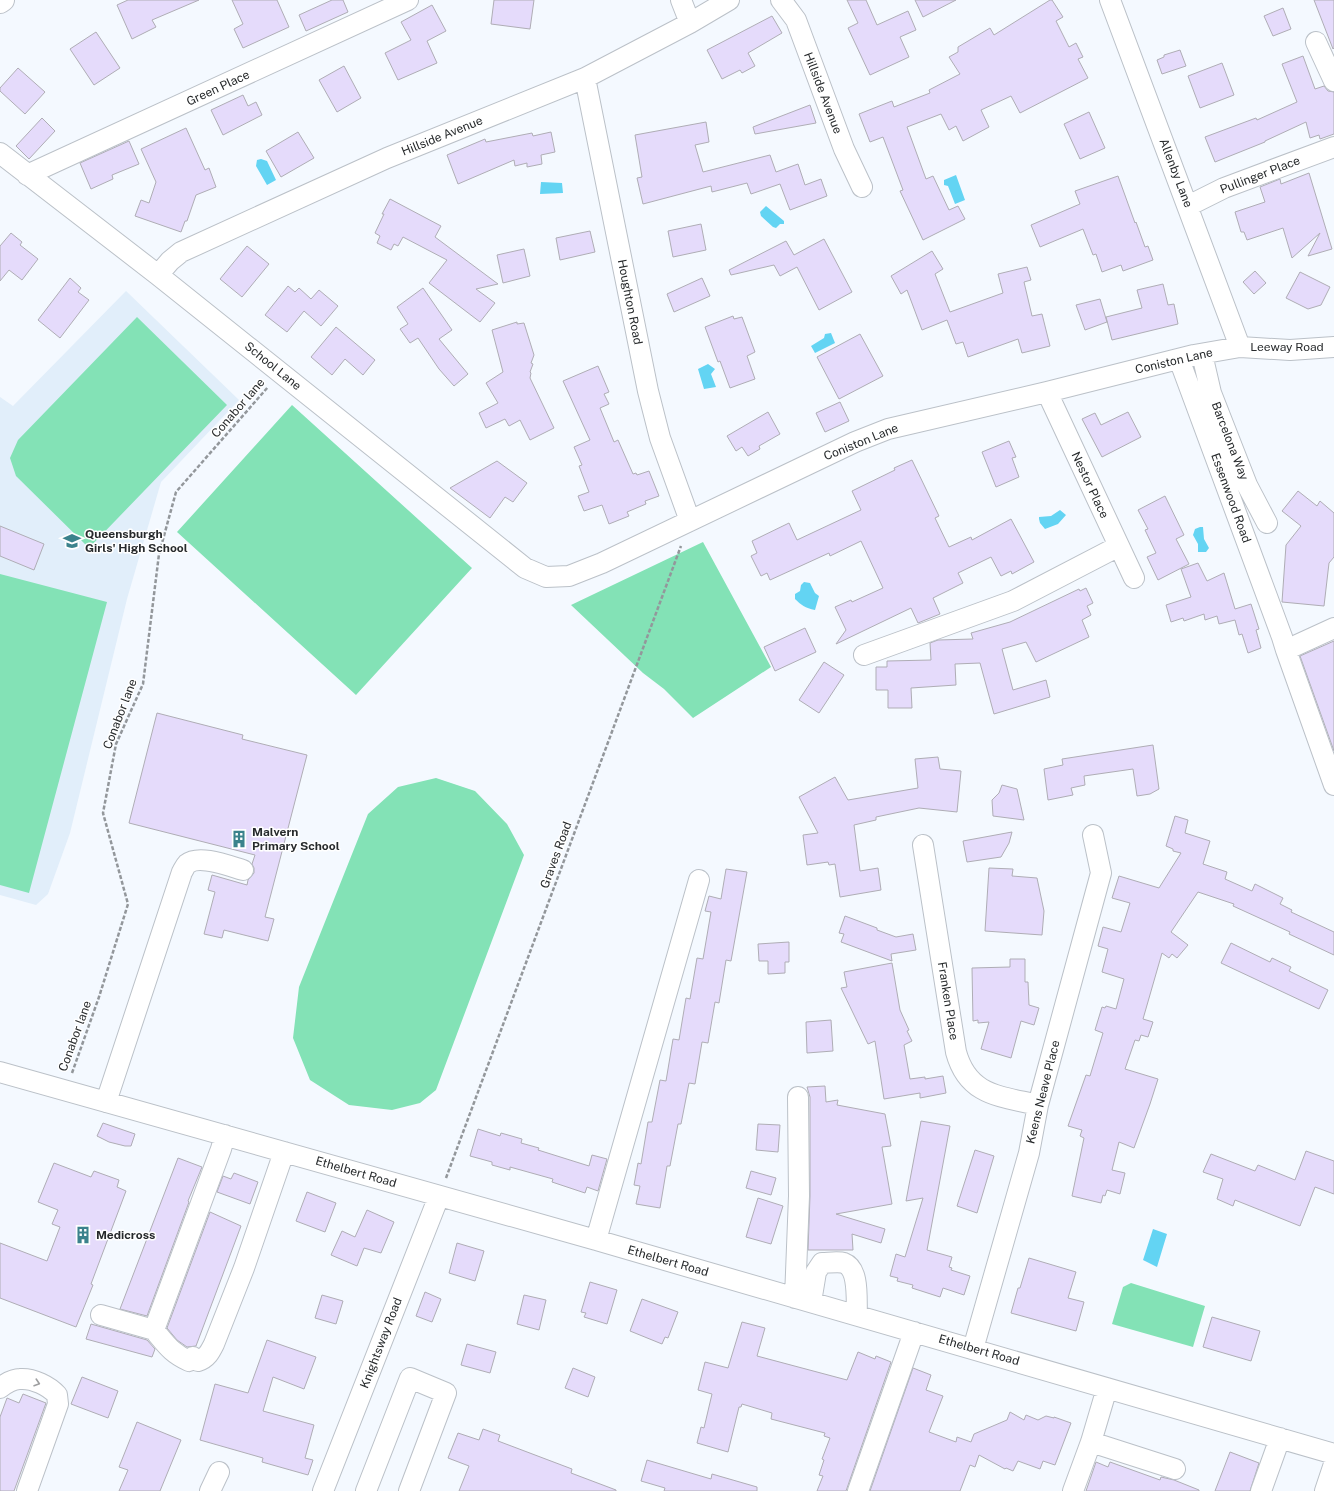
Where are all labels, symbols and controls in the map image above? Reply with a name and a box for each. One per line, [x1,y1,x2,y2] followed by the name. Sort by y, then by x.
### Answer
[801,50,845,136] street label: Hillside Avenue
[184,67,252,109] street label: Green Place
[399,113,485,159] street label: Hillside Avenue
[1156,137,1196,210] street label: Allenby Lane
[1218,153,1302,197] street label: Pullinger Place
[615,258,645,346] street label: Houghton Road
[242,339,304,393] street label: School Lane
[1250,340,1324,354] street label: Leeway Road
[1134,345,1214,377] street label: Coniston Lane
[208,375,268,441] street label: Conabor lane
[1209,400,1252,483] street label: Barcelona Way
[822,421,900,463] street label: Coniston Lane
[1069,450,1112,521] street label: Nestor Place
[1208,451,1254,545] street label: Essenwood Road
[85,527,188,555] place label: Queensburgh Girls' High School
[62,531,82,551] school or university icon: Queensburgh Girls' High School
[100,677,140,751] street label: Conabor lane
[537,820,575,890] street label: Graves Road
[252,825,340,853] place label: Malvern Primary School
[229,829,249,849] building icon: Malvern Primary School
[935,961,961,1041] street label: Franken Place
[56,999,94,1073] street label: Conabor lane
[1023,1039,1063,1145] street label: Keens Neave Place
[314,1154,398,1190] street label: Ethelbert Road
[73,1225,93,1245] building icon: Medicross
[96,1228,155,1242] place label: Medicross
[626,1243,710,1279] street label: Ethelbert Road
[357,1296,405,1390] street label: Knightsway Road
[937,1332,1021,1368] street label: Ethelbert Road
[33,1378,40,1387] one-way arrow

